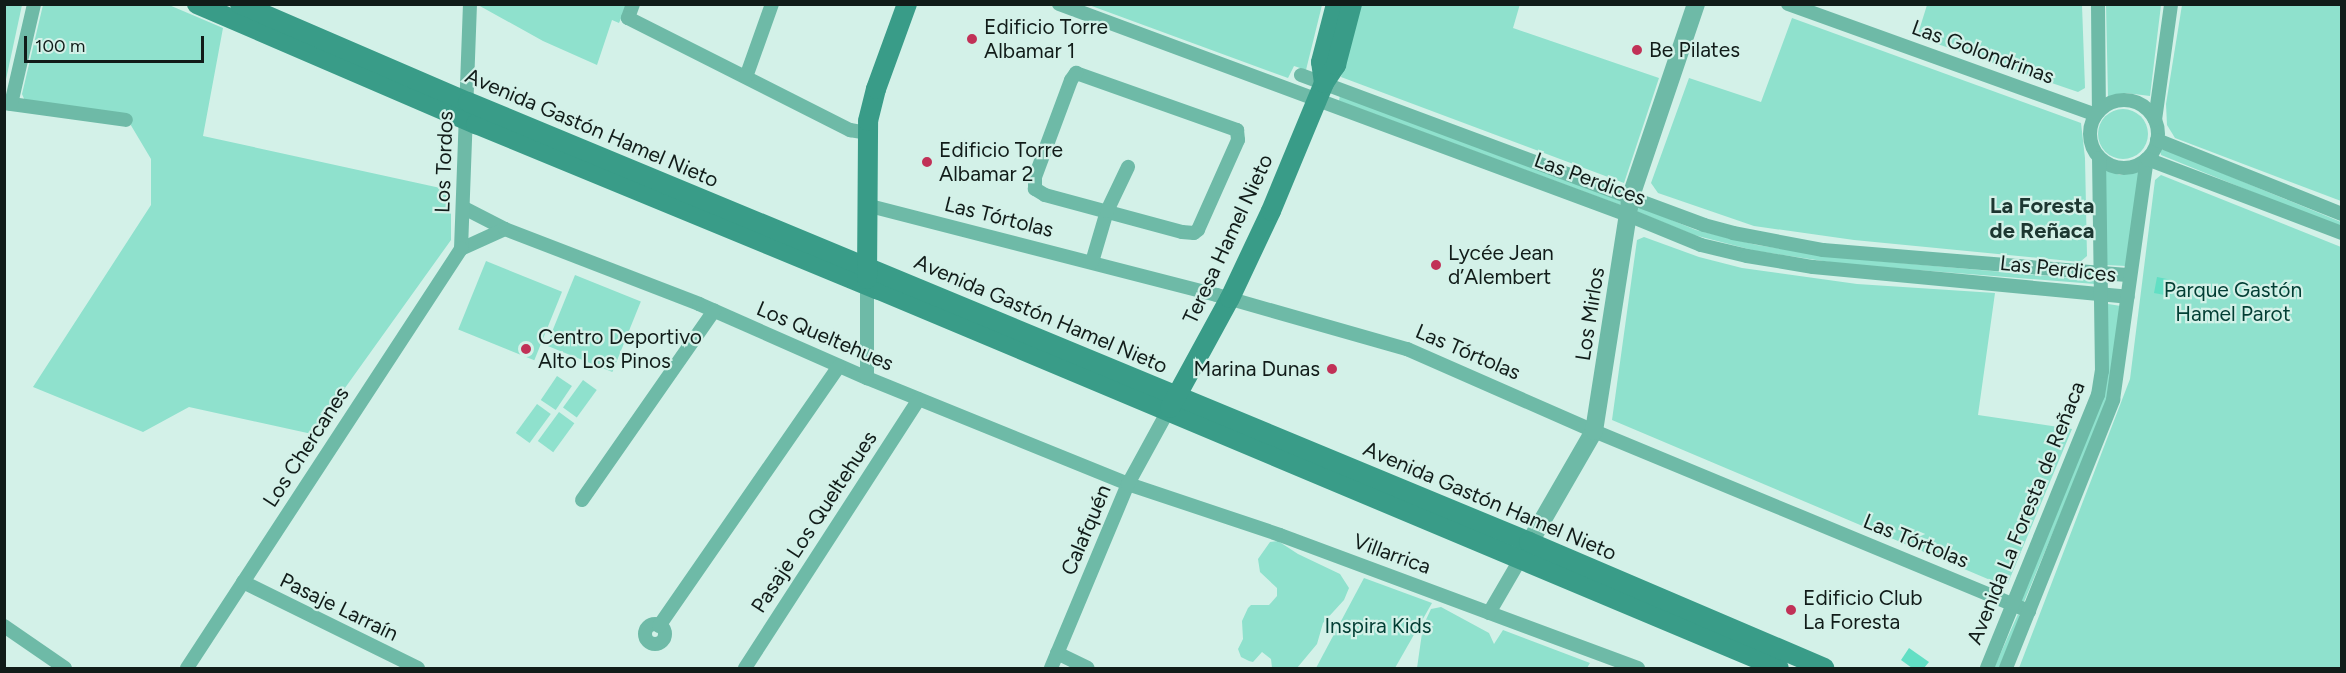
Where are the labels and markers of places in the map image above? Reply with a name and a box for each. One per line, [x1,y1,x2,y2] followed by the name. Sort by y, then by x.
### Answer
[984,14,1108,64] place label: Edificio Torre Albamar 1
[965,32,979,46] marker: Edificio Torre Albamar 1
[1649,37,1740,63] place label: Be Pilates
[1630,43,1644,57] marker: Be Pilates
[939,137,1063,187] place label: Edificio Torre Albamar 2
[920,155,934,169] marker: Edificio Torre Albamar 2
[1448,240,1554,290] place label: Lycée Jean d’Alembert
[1429,258,1443,272] marker: Lycée Jean d’Alembert
[538,324,702,374] place label: Centro Deportivo Alto Los Pinos
[519,342,533,356] marker: Centro Deportivo Alto Los Pinos
[1194,356,1320,382] place label: Marina Dunas
[1325,362,1339,376] marker: Marina Dunas
[1803,585,1923,635] place label: Edificio Club La Foresta
[1784,603,1798,617] marker: Edificio Club La Foresta

